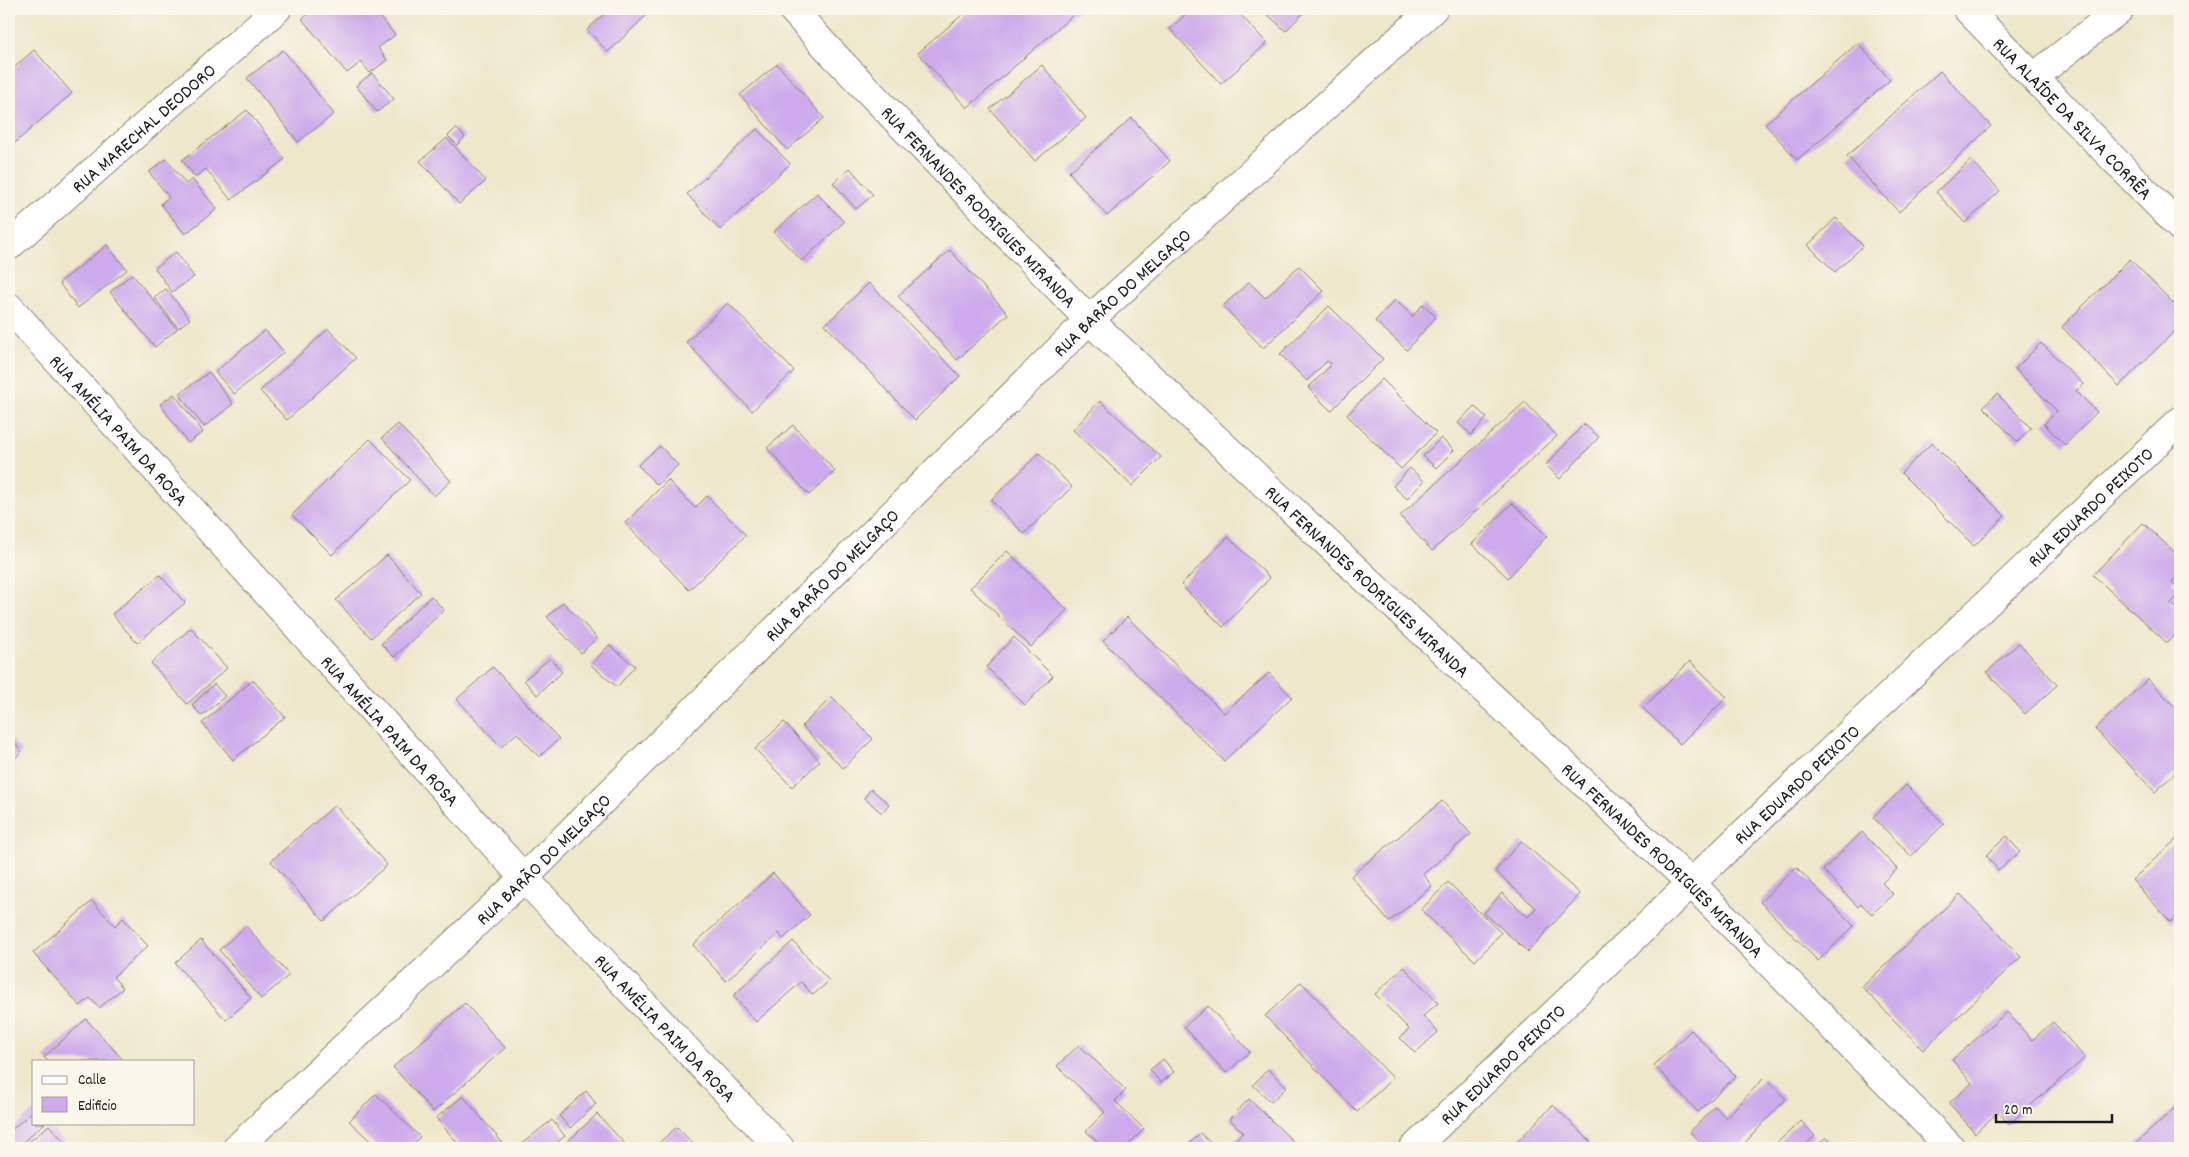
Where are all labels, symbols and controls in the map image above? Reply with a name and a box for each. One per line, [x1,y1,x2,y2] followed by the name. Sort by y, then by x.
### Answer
[1985,33,2157,208] street label: RUA ALAÍDE DA SILVA CORRÊA
[67,59,223,201] street label: RUA MARECHAL DEODORO
[873,101,1081,316] street label: RUA FERNANDES RODRIGUES MIRANDA
[1049,224,1199,365] street label: RUA BARÃO DO MELGAÇO
[41,350,192,514] street label: RUA AMÉLIA PAIM DA ROSA
[2023,442,2161,575] street label: RUA EDUARDO PEIXOTO
[1257,481,1474,686] street label: RUA FERNANDES RODRIGUES MIRANDA
[761,504,907,650] street label: RUA BARÃO DO MELGAÇO
[313,651,464,814] street label: RUA AMÉLIA PAIM DA ROSA
[1729,720,1868,853] street label: RUA EDUARDO PEIXOTO
[1554,758,1768,966] street label: RUA FERNANDES RODRIGUES MIRANDA
[471,789,619,933] street label: RUA BARÃO DO MELGAÇO
[586,950,740,1110] street label: RUA AMÉLIA PAIM DA ROSA
[1436,999,1573,1133] street label: RUA EDUARDO PEIXOTO
[32,1060,195,1124] legend
[78,1070,107,1092] text: Calle
[1996,1092,2113,1124] scale bar
[78,1096,117,1118] text: Edificio
[2004,1100,2032,1122] text: 20 m

